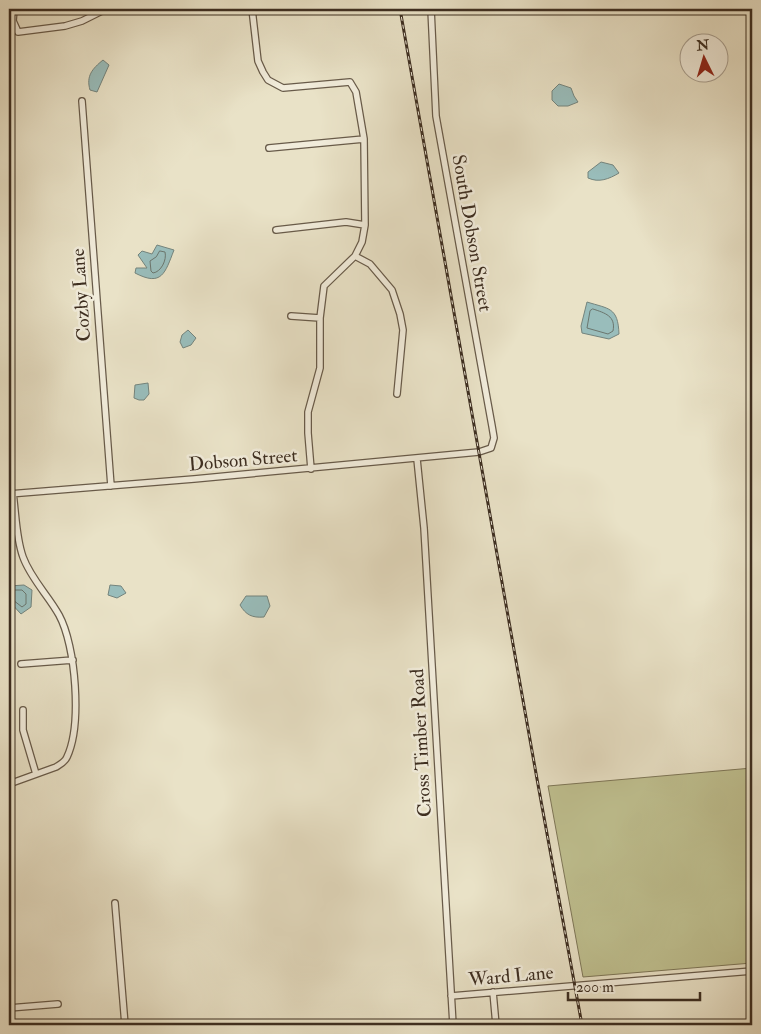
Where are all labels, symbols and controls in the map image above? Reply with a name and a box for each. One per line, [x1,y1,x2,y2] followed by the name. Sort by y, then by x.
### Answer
[678,32,728,82] north arrow
[695,36,710,55] text: N
[446,153,498,313] street label: South Dobson Street
[66,248,96,342] street label: Cozby Lane
[188,443,298,477] street label: Dobson Street
[405,668,437,818] street label: Cross Timber Road
[467,960,554,992] street label: Ward Lane
[568,969,701,1001] scale bar
[576,978,614,997] text: 200 m

